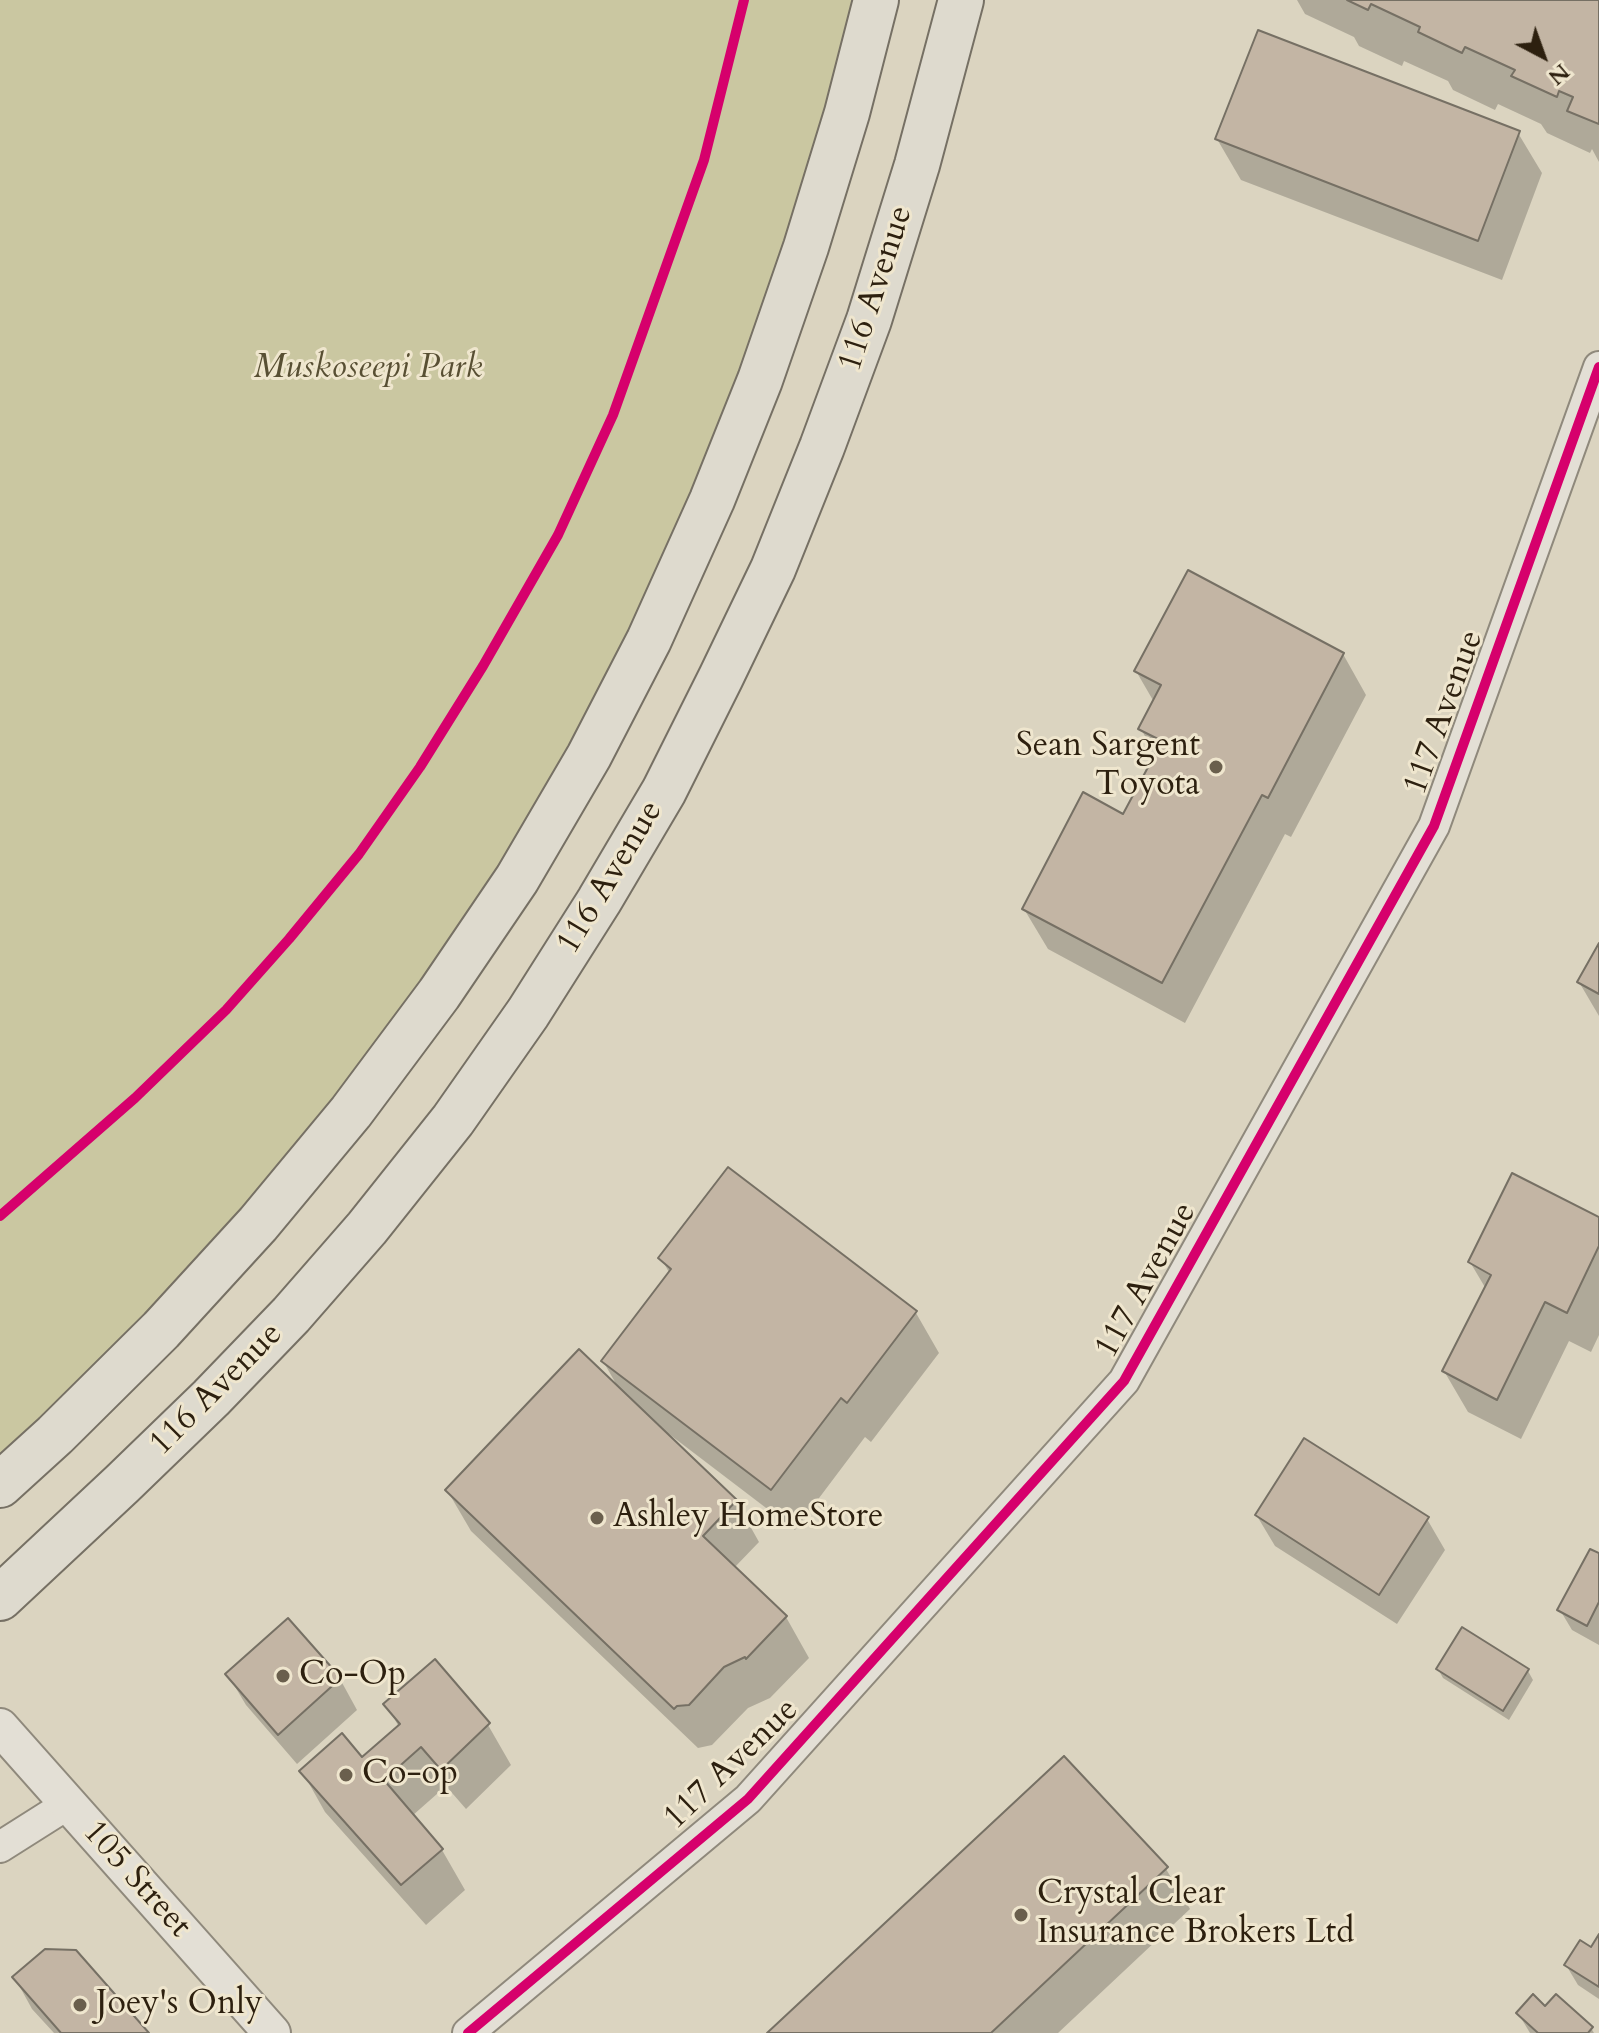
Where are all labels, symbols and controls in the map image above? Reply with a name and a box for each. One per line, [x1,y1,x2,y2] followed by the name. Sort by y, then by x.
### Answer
[1503,16,1583,96] north arrow
[1542,57,1576,92] text: N
[831,201,923,377] street label: 116 Avenue
[254,349,482,389] park label: Muskoseepi Park
[1396,625,1494,801] street label: 117 Avenue
[1016,727,1200,806] place label: Sean Sargent Toyota
[1207,758,1225,776] marker: Sean Sargent Toyota
[549,794,673,962] street label: 116 Avenue
[1088,1196,1206,1366] street label: 117 Avenue
[142,1315,292,1465] street label: 116 Avenue
[613,1498,883,1538] place label: Ashley HomeStore
[588,1509,606,1527] marker: Ashley HomeStore
[299,1656,406,1696] place label: Co-Op
[274,1667,292,1685] marker: Co-Op
[656,1691,808,1839] street label: 117 Avenue
[362,1755,458,1795] place label: Co-op
[337,1766,355,1784] marker: Co-op
[73,1813,199,1947] street label: 105 Street
[1037,1875,1354,1954] place label: Crystal Clear Insurance Brokers Ltd
[1012,1906,1030,1924] marker: Crystal Clear Insurance Brokers Ltd
[96,1985,263,2025] place label: Joey's Only
[71,1996,89,2014] marker: Joey's Only

